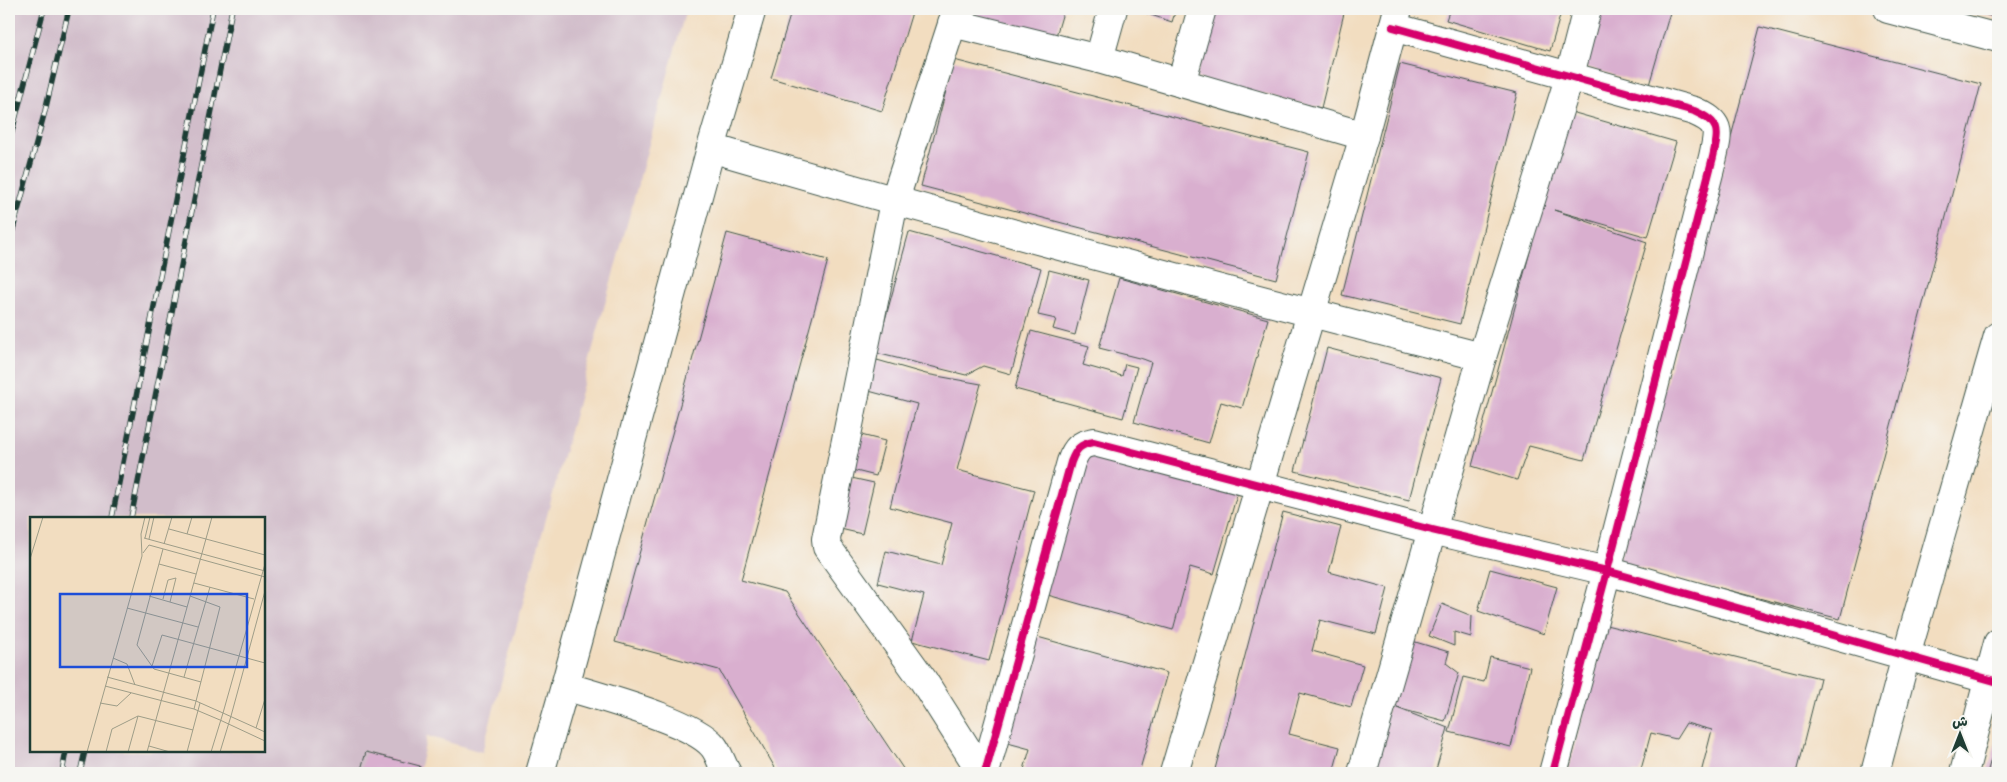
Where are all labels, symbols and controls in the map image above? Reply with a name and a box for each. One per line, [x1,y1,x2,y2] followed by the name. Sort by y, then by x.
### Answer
[30,517,265,752] inset map
[1934,710,1984,760] north arrow
[1952,713,1968,730] text: ش

